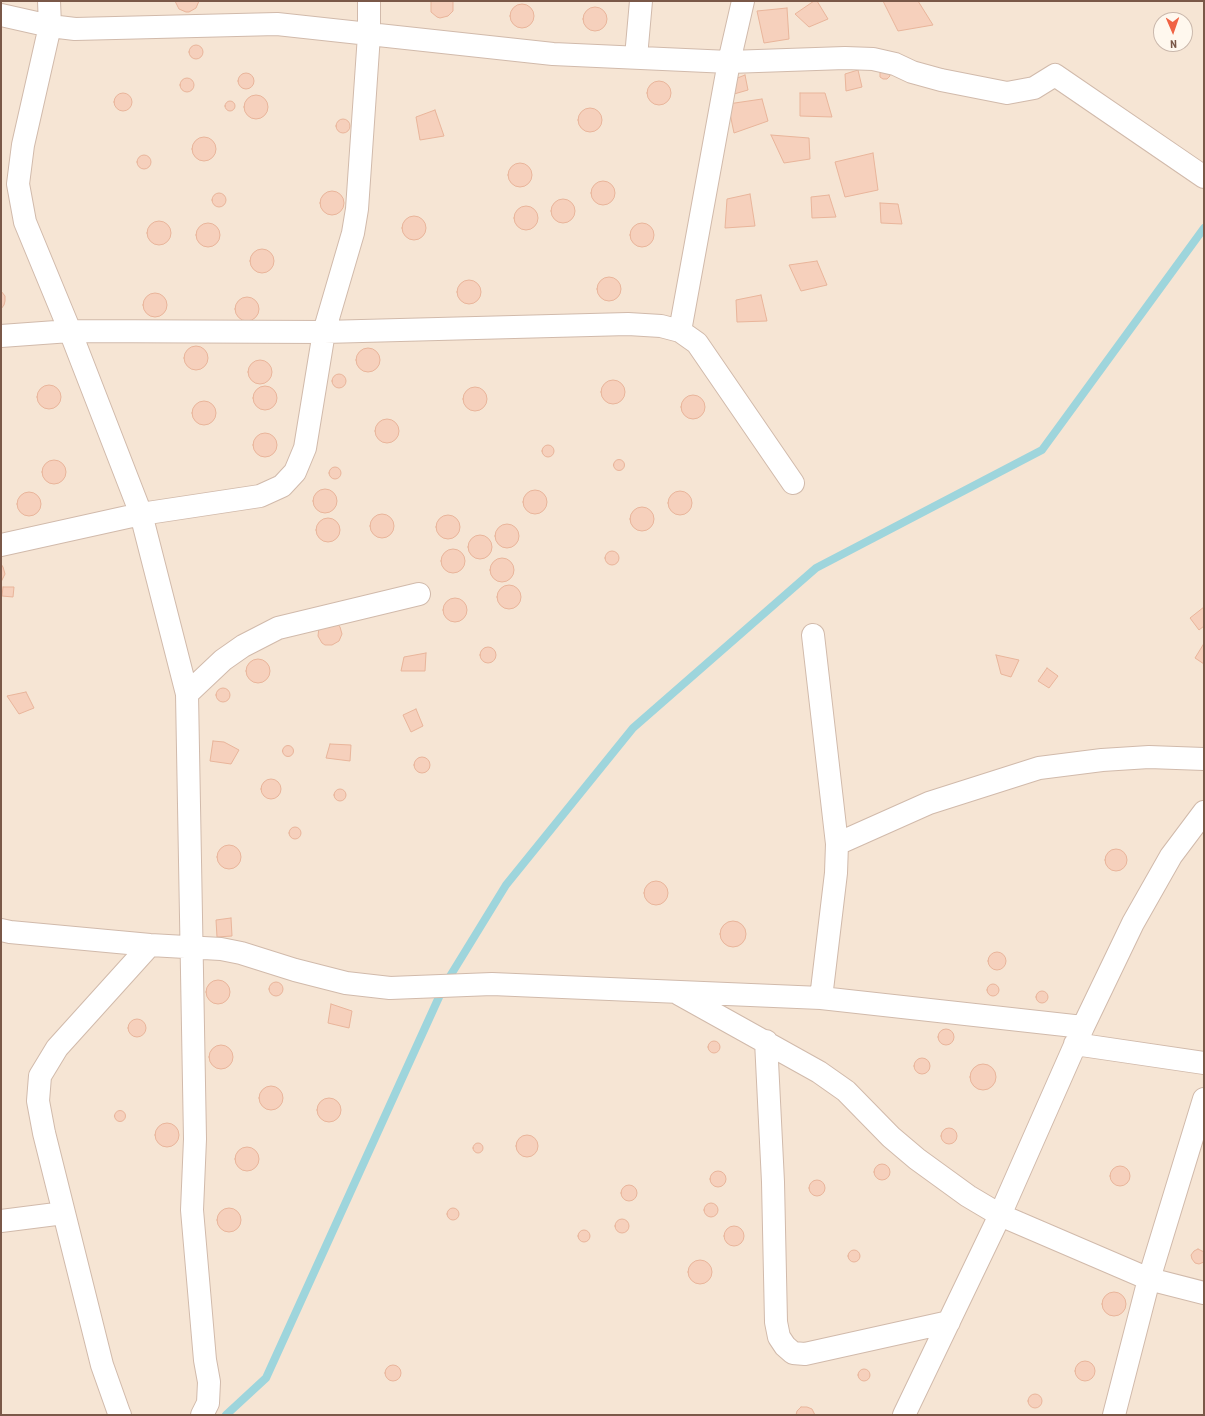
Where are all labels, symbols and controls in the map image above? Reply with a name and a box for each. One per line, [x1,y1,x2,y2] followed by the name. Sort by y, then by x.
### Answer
[1153,12,1193,52] north arrow
[1170,37,1177,50] text: N

